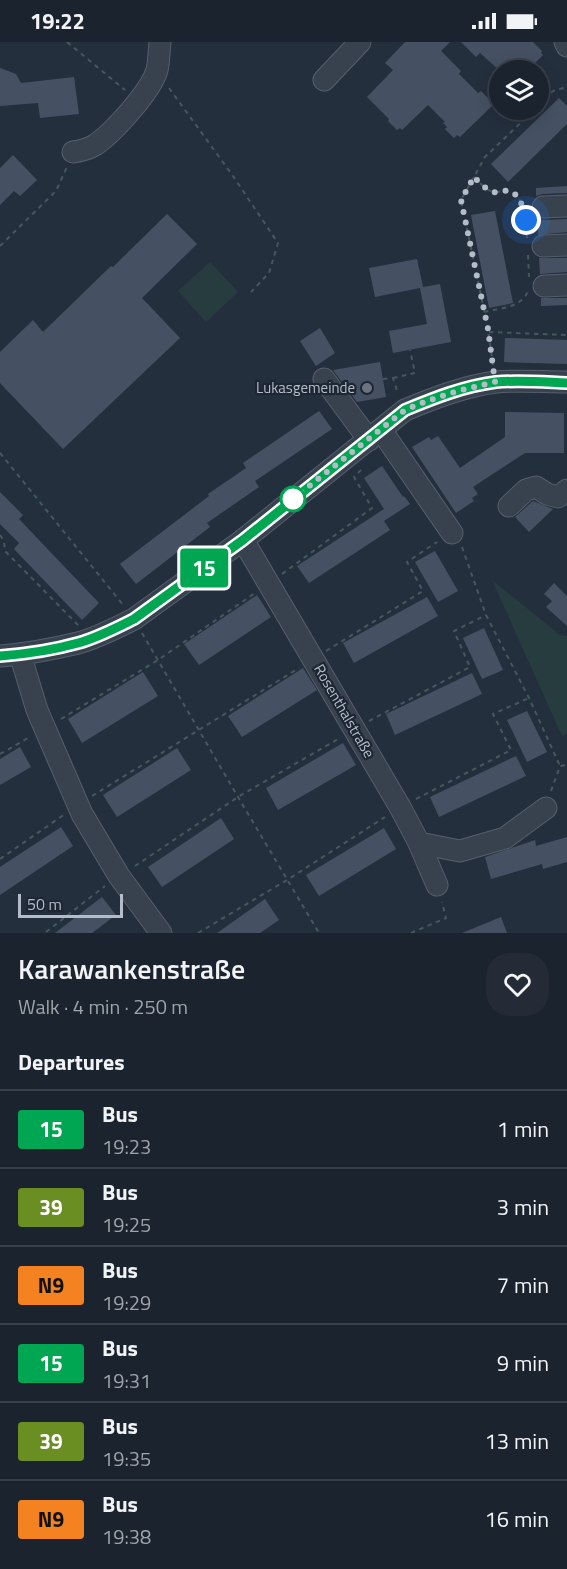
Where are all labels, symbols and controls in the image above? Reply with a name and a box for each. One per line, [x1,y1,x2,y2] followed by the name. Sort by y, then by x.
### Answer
[30,4,85,38] text: 19:22
[489,60,549,120] map controls
[489,60,549,120] button: layers
[511,205,541,235] your location
[256,376,355,399] place label: Lukasgemeinde
[360,381,374,395] marker: Lukasgemeinde
[280,486,306,512] unlabelled marker
[177,548,231,588] line badge: 15
[192,552,216,584] text: 15
[308,660,381,762] street label: Rosenthalstraße
[18,891,123,918] scale bar
[27,892,62,916] text: 50 m
[18,947,245,990] text: Karawankenstraße
[486,953,549,1016] button: heart
[18,991,188,1022] text: Walk · 4 min · 250 m
[18,1045,125,1079] text: Departures
[102,1097,138,1131] text: Bus
[497,1112,549,1146] text: 1 min
[39,1113,63,1145] text: 15
[102,1131,151,1162] text: 19:23
[102,1175,138,1209] text: Bus
[497,1190,549,1224] text: 3 min
[39,1191,63,1223] text: 39
[102,1209,151,1240] text: 19:25
[102,1253,138,1287] text: Bus
[497,1268,549,1302] text: 7 min
[38,1269,64,1301] text: N9
[102,1287,151,1318] text: 19:29
[102,1331,138,1365] text: Bus
[497,1346,549,1380] text: 9 min
[39,1347,63,1379] text: 15
[102,1365,151,1396] text: 19:31
[102,1409,138,1443] text: Bus
[484,1424,549,1458] text: 13 min
[39,1425,63,1457] text: 39
[102,1443,151,1474] text: 19:35
[102,1487,138,1521] text: Bus
[484,1502,549,1536] text: 16 min
[38,1503,64,1535] text: N9
[102,1521,151,1552] text: 19:38

